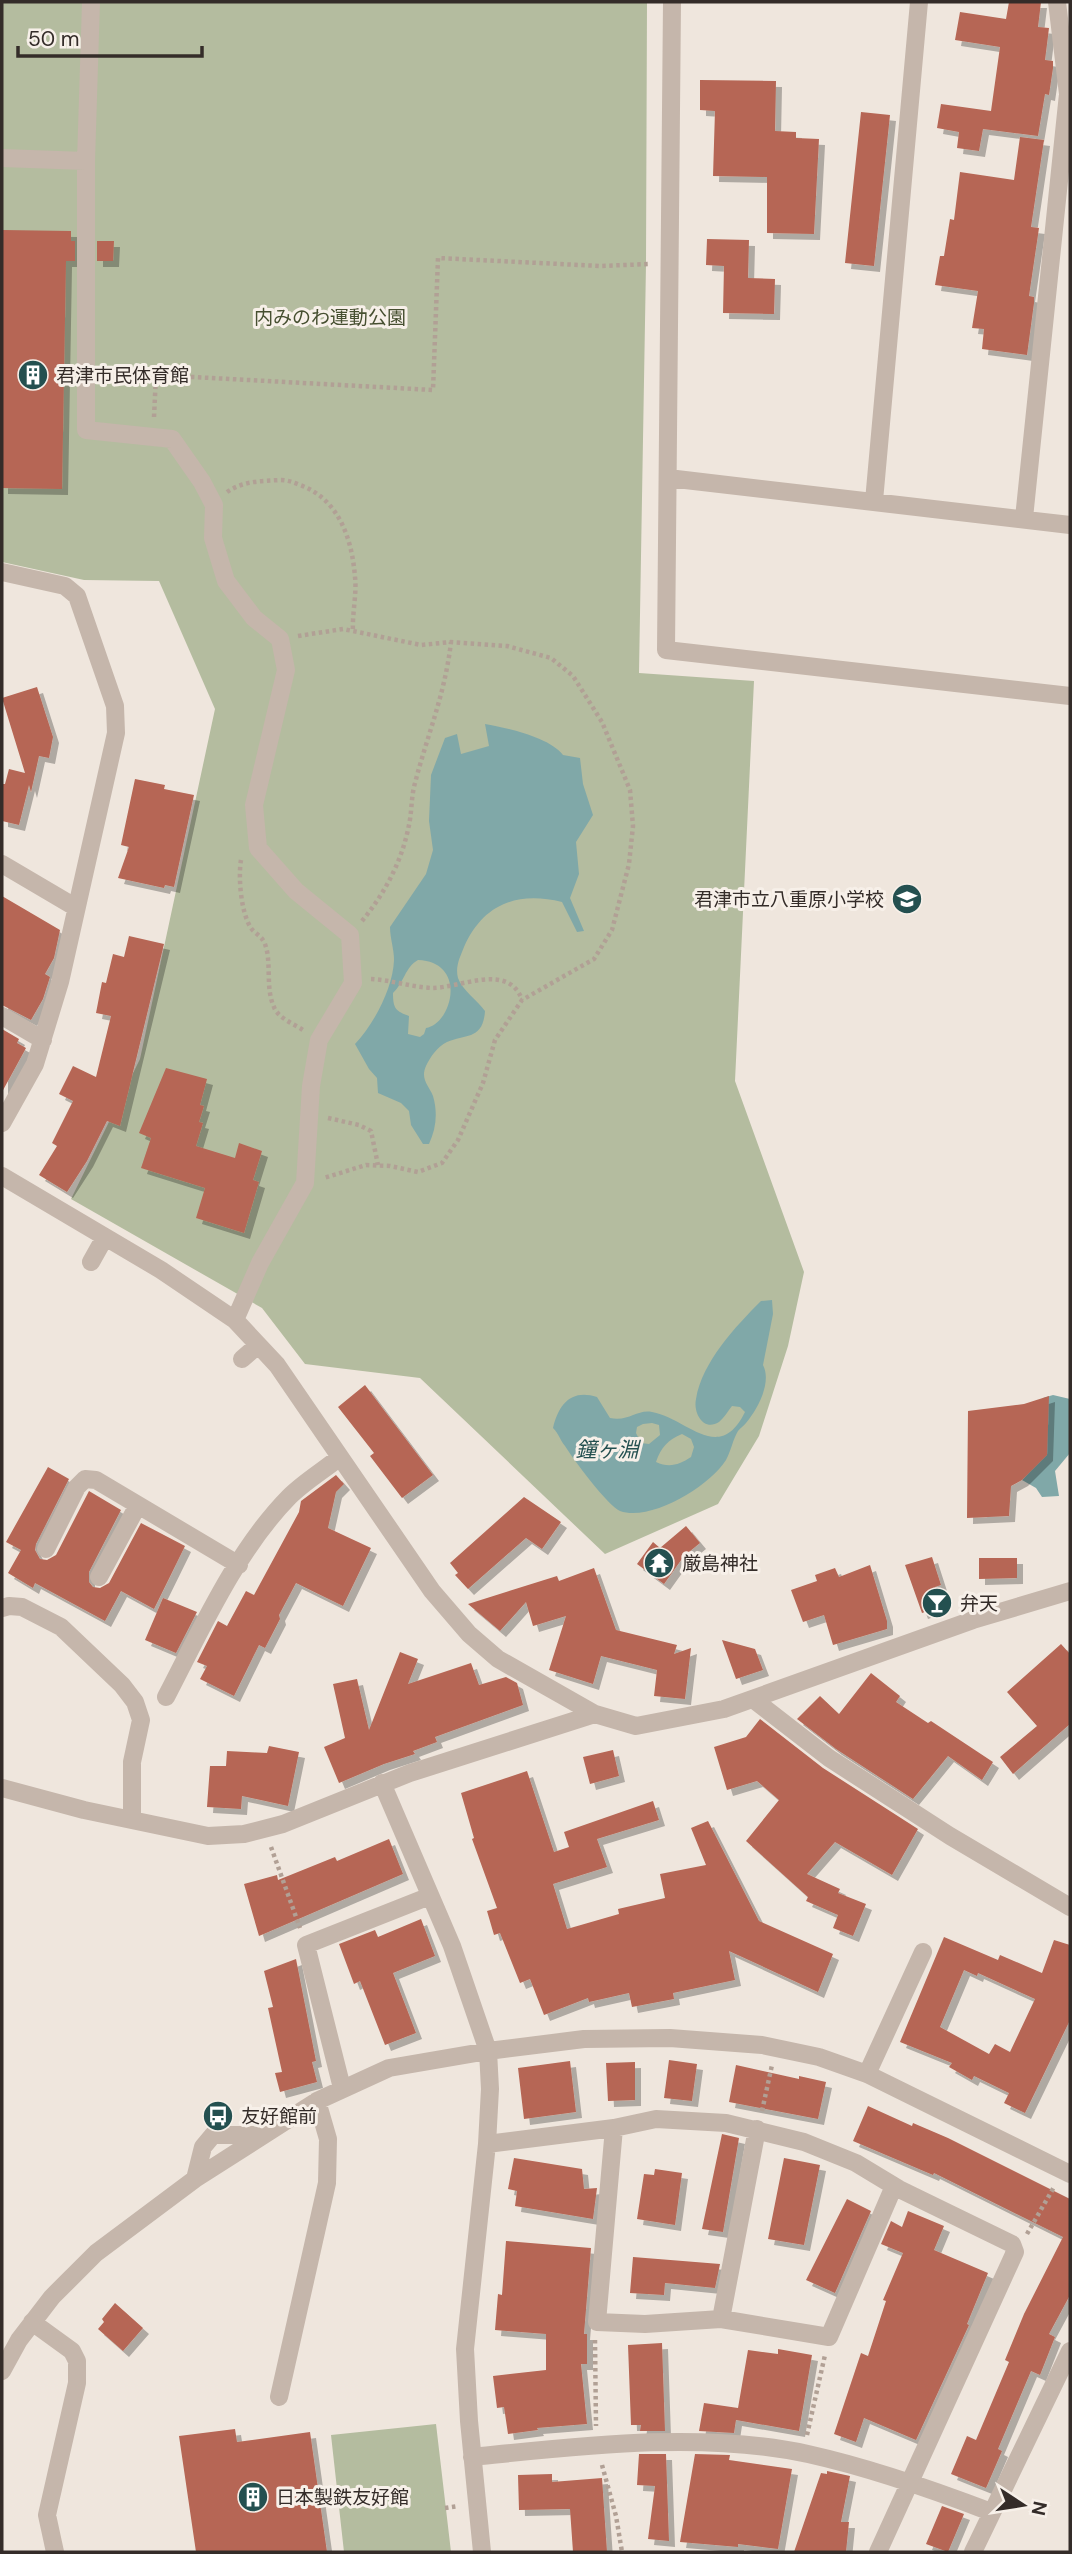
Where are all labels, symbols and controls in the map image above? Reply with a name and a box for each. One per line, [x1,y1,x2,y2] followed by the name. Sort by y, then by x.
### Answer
[18,14,201,58] scale bar
[28,25,79,53] text: 50 m
[254,305,406,330] park label: 内みのわ運動公園
[16,358,50,392] building icon: 君津市民体育館
[56,363,189,388] place label: 君津市民体育館
[890,882,924,916] school or university icon: 君津市立八重原小学校
[694,887,884,912] place label: 君津市立八重原小学校
[576,1436,641,1464] water label: 鐘ヶ淵
[642,1546,676,1580] temple icon: 厳島神社
[682,1551,758,1576] place label: 厳島神社
[920,1586,954,1620] bar icon: 弁天
[960,1591,998,1616] place label: 弁天
[201,2099,235,2133] bus stop icon: 友好館前
[241,2104,317,2129] place label: 友好館前
[988,2470,1058,2540] north arrow
[236,2480,270,2514] building icon: 日本製鉄友好館
[276,2485,409,2510] place label: 日本製鉄友好館
[1025,2499,1053,2518] text: N

